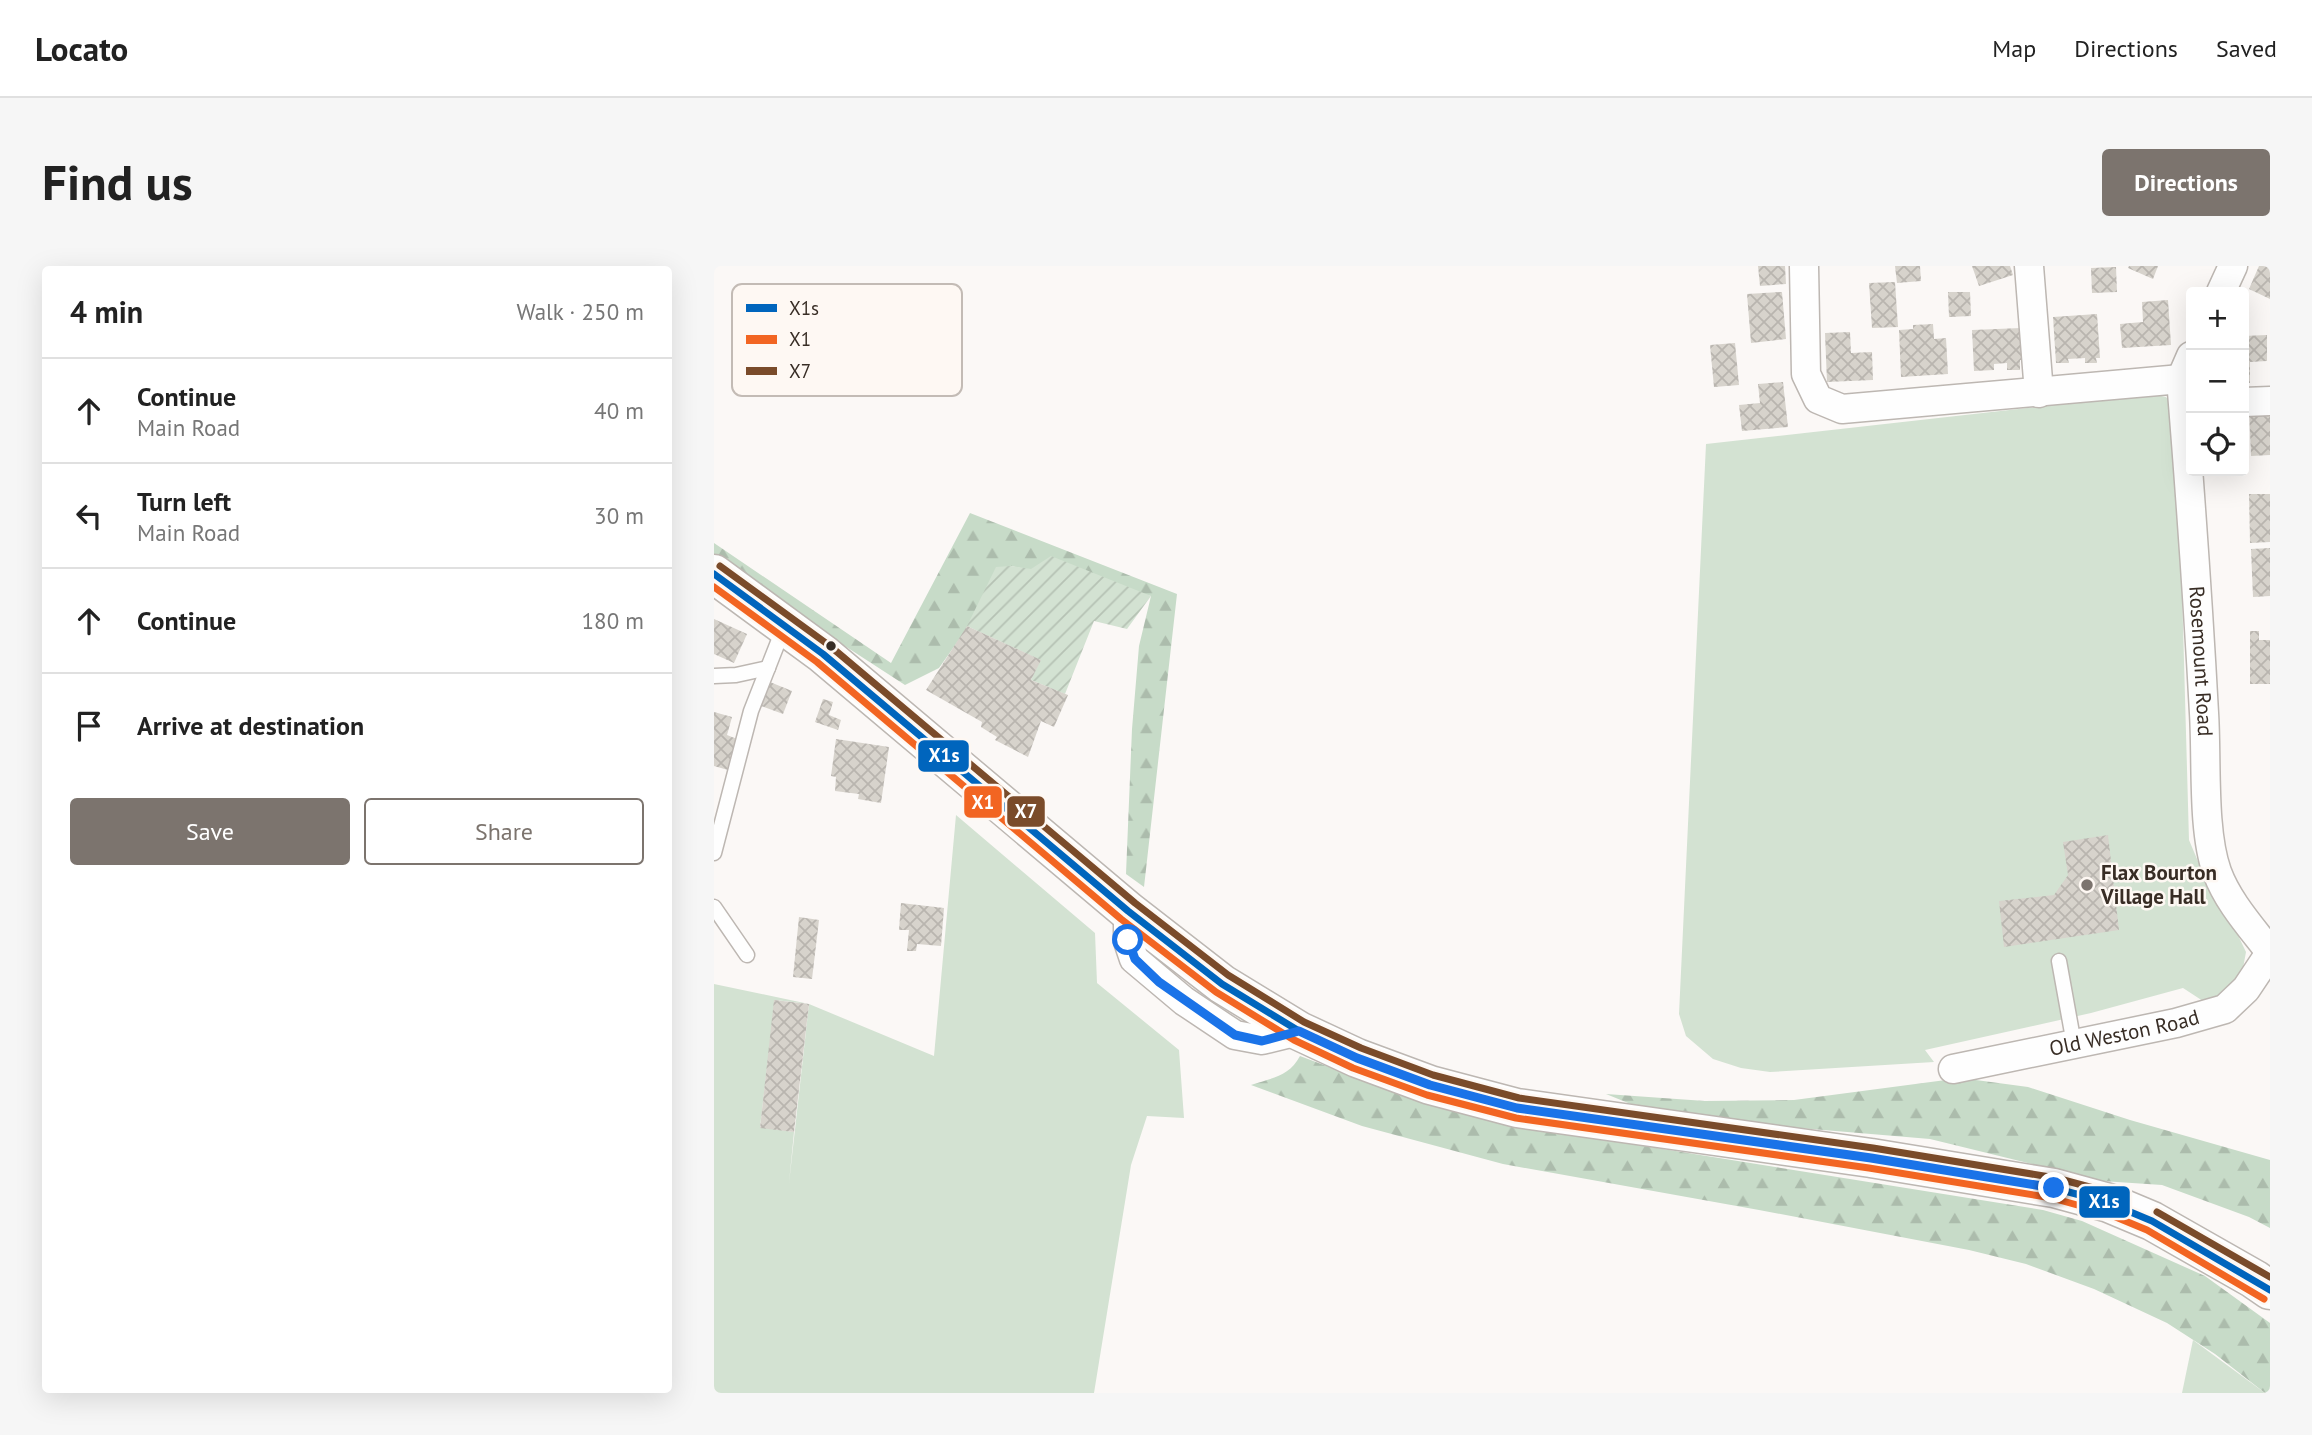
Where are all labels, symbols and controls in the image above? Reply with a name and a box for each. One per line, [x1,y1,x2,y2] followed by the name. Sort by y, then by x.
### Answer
[35,27,128,70] text: Locato
[1992,33,2036,64] text: Map
[2074,33,2178,64] text: Directions
[2216,33,2277,64] text: Saved
[2102,149,2270,216] button: Directions
[42,150,193,214] text: Find us
[732,284,962,396] legend
[2186,287,2249,476] map controls
[2186,287,2249,350] button: +
[70,292,143,331] text: 4 min
[789,296,819,320] text: X1s
[517,297,644,326] text: Walk · 250 m
[789,327,811,351] text: X1
[2186,350,2249,413] button: −
[789,359,811,383] text: X7
[137,380,236,413] text: Continue
[70,392,108,430] icon: ahead
[594,396,644,425] text: 40 m
[137,413,240,442] text: Main Road
[2186,413,2249,476] button: locate
[137,485,231,518] text: Turn left
[70,497,108,535] icon: left
[594,501,644,530] text: 30 m
[137,518,240,547] text: Main Road
[2183,585,2219,737] street label: Rosemount Road
[70,602,108,640] icon: ahead
[137,604,236,637] text: Continue
[582,606,644,635] text: 180 m
[824,639,838,653] unlabelled marker
[70,707,108,745] icon: arrive
[137,709,364,742] text: Arrive at destination
[917,739,970,773] line badge: X1s
[929,743,959,767] text: X1s
[963,785,1003,819] line badge: X1
[972,790,994,814] text: X1
[1006,795,1046,828] line badge: X7
[70,798,350,865] button: Save
[364,798,644,865] button: Share
[1015,799,1037,823] text: X7
[2100,859,2217,910] place label: Flax Bourton Village Hall
[2079,877,2095,893] marker: Flax Bourton Village Hall
[1112,924,1143,955] route start
[2047,1003,2202,1062] street label: Old Weston Road
[2038,1172,2069,1203] route end
[2078,1185,2131,1219] line badge: X1s
[2089,1189,2119,1213] text: X1s

